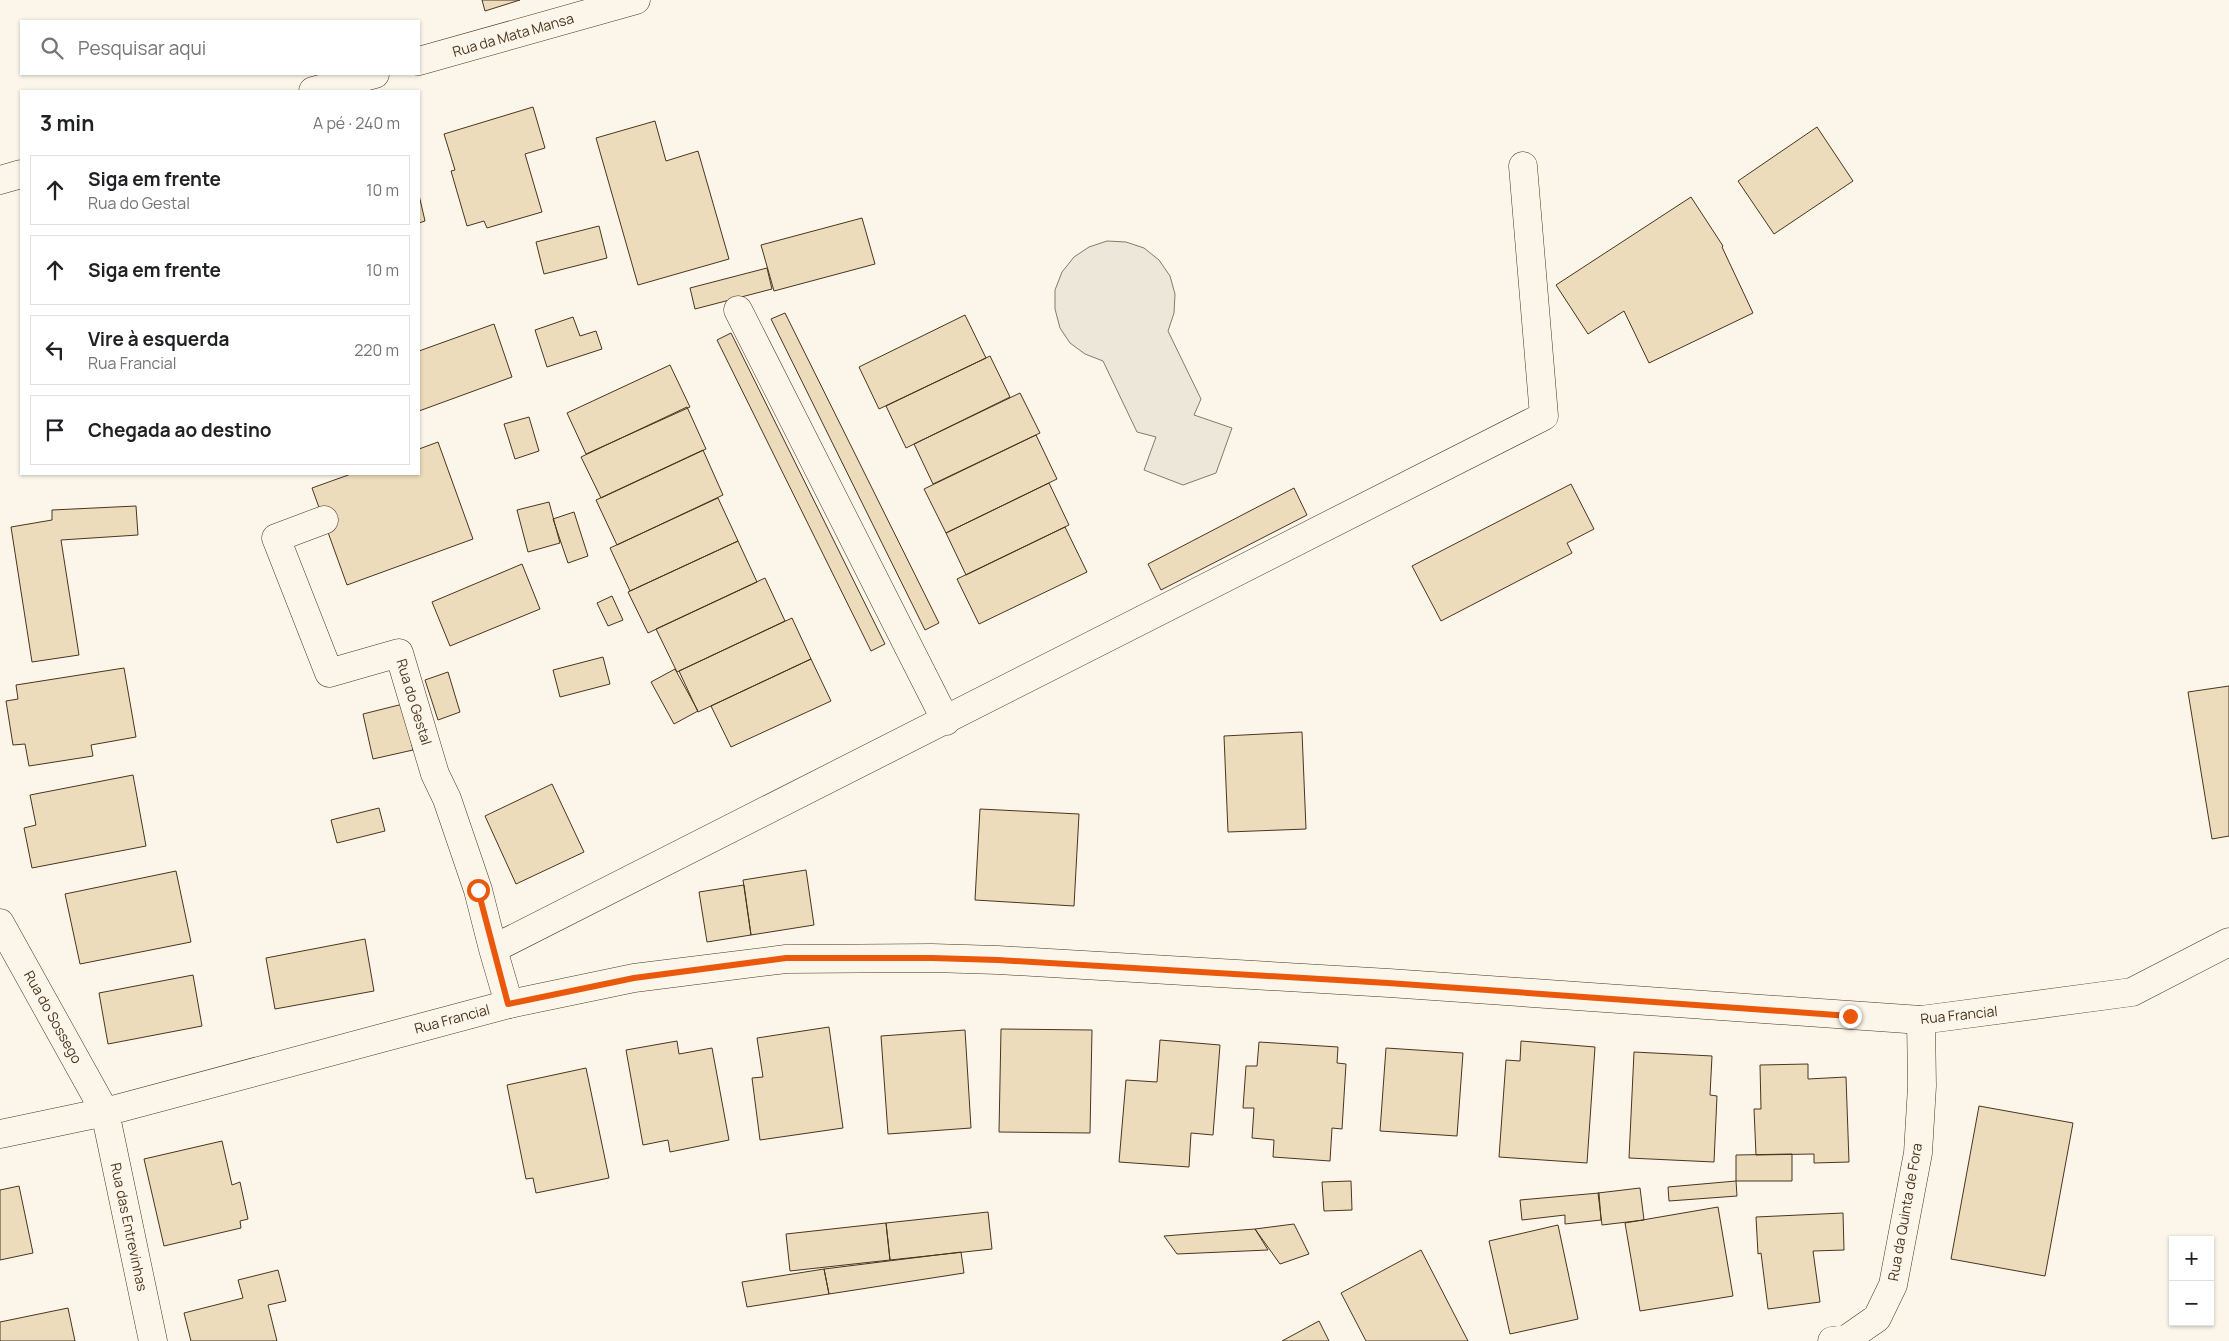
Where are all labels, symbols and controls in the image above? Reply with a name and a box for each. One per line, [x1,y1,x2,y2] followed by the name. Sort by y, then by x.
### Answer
[450,8,576,61] street label: Rua da Mata Mansa
[20,20,420,75] search box
[38,34,66,62] icon: search
[78,35,206,61] text: Pesquisar aqui
[40,109,94,137] text: 3 min
[313,112,400,134] text: A pé · 240 m
[88,166,221,192] text: Siga em frente
[41,176,69,204] icon: ahead
[366,179,399,201] text: 10 m
[88,192,190,214] text: Rua do Gestal
[41,256,69,284] icon: ahead
[88,257,221,283] text: Siga em frente
[366,259,399,281] text: 10 m
[88,326,229,352] text: Vire à esquerda
[41,336,69,364] icon: left
[354,339,399,361] text: 220 m
[88,352,177,374] text: Rua Francial
[41,416,69,444] icon: arrive
[88,417,271,443] text: Chegada ao destino
[392,656,437,747] street label: Rua do Gestal
[467,879,490,902] route start
[20,967,87,1067] street label: Rua do Sossego
[412,999,492,1038] street label: Rua Francial
[1919,1001,1998,1028] street label: Rua Francial
[1839,1005,1862,1028] route end
[1883,1141,1926,1282] street label: Rua da Quinta de Fora
[107,1161,152,1293] street label: Rua das Entrevinhas
[2169,1236,2214,1326] map controls
[2169,1236,2214,1281] button: +
[2169,1281,2214,1326] button: −

